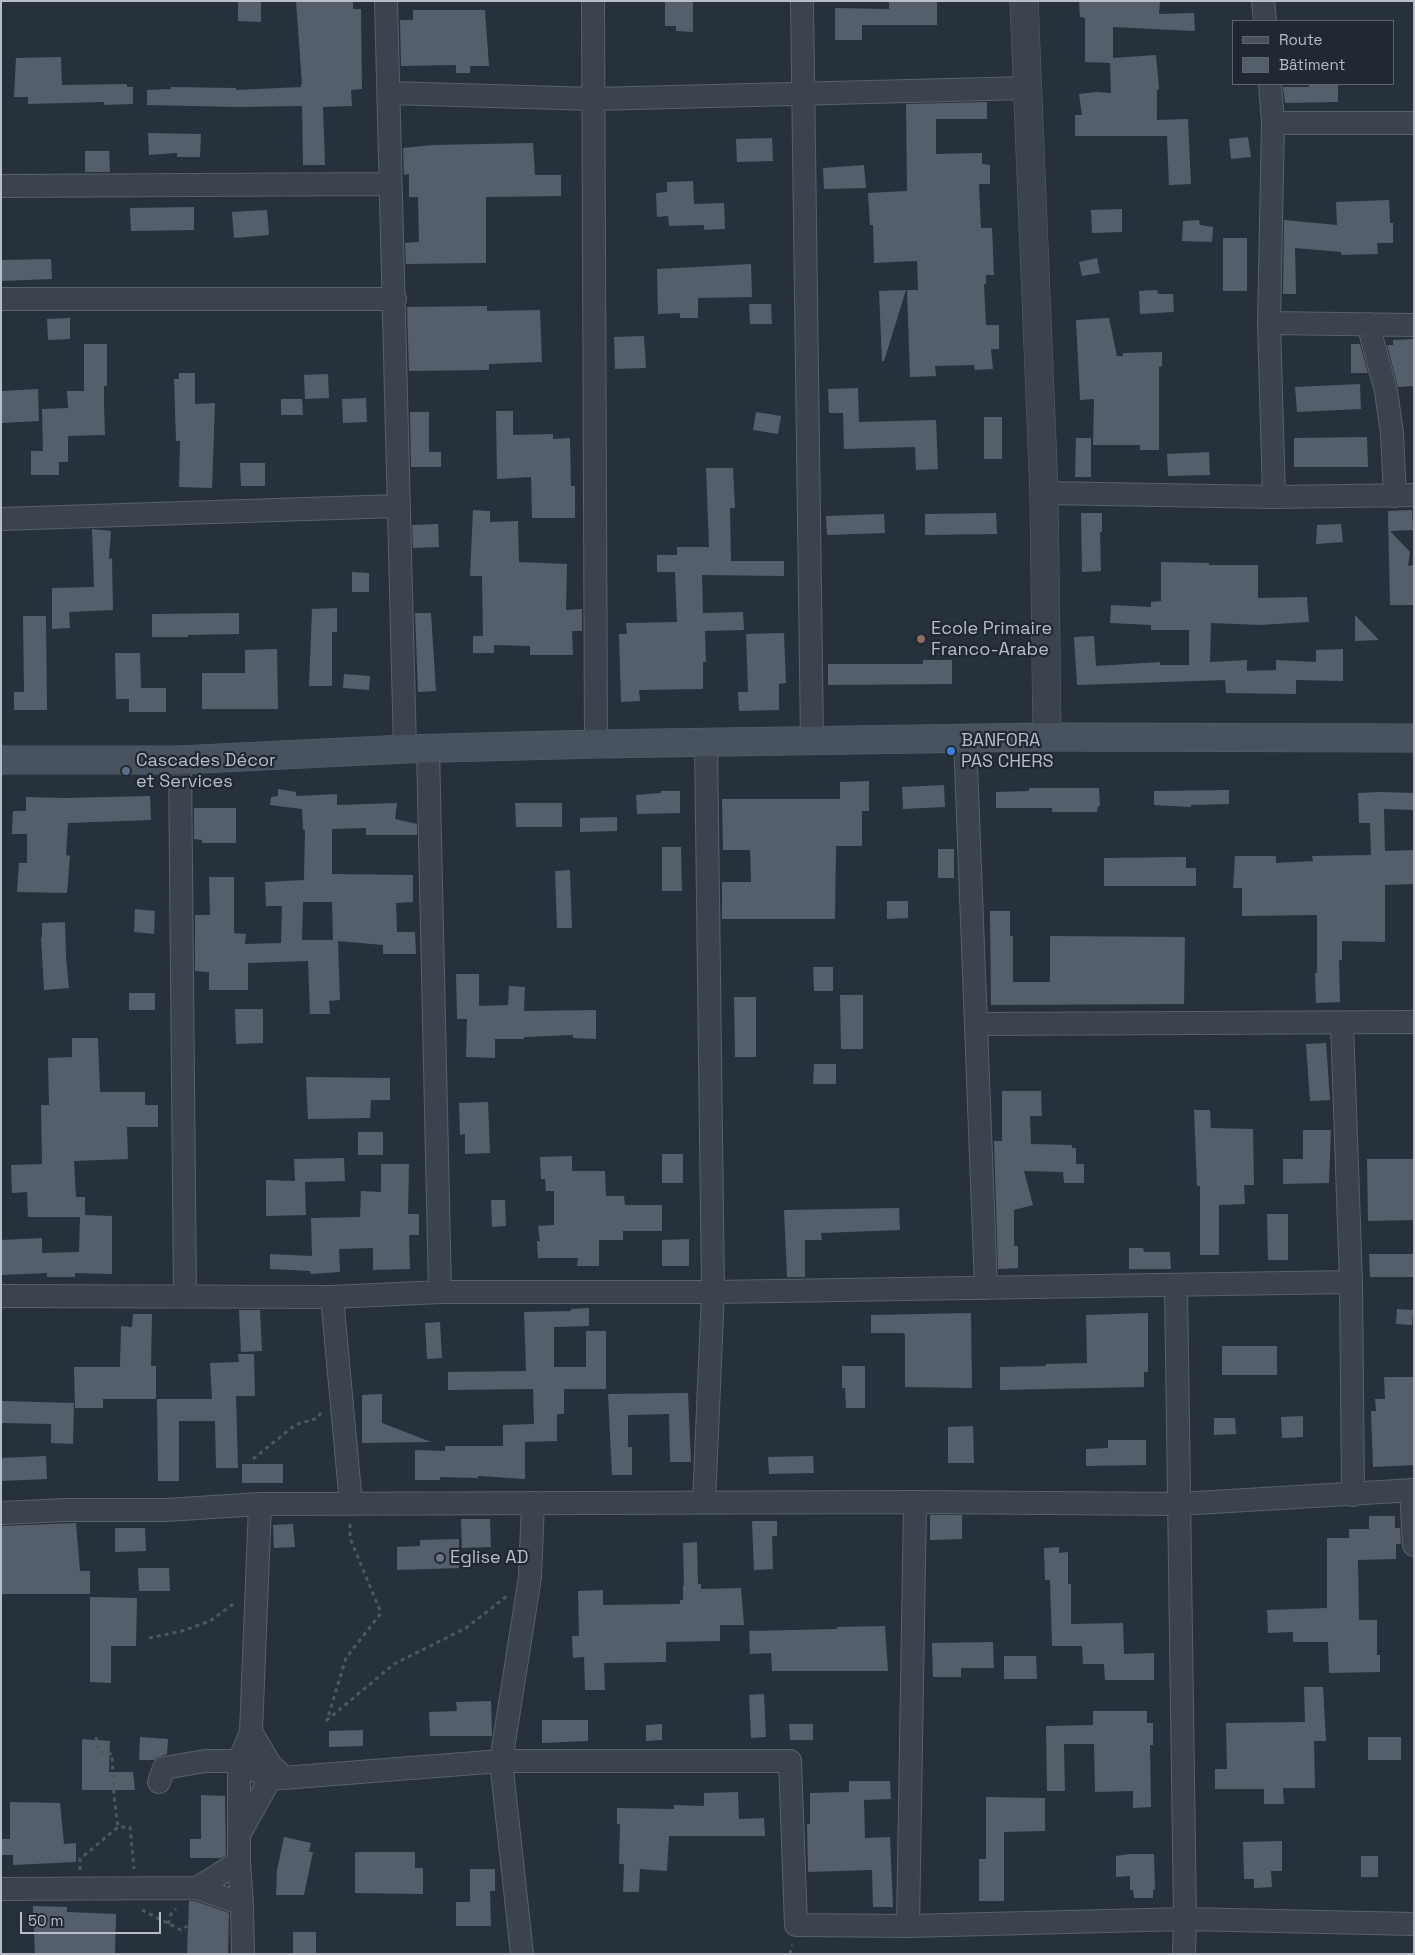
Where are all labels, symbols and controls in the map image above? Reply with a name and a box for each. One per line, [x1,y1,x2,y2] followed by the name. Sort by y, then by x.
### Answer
[1232,20,1395,85] legend
[1279,30,1322,49] text: Route
[1279,55,1345,74] text: Bâtiment
[931,618,1052,660] place label: Ecole Primaire Franco-Arabe
[915,633,927,645] marker: Ecole Primaire Franco-Arabe
[961,730,1054,772] place label: BANFORA PAS CHERS
[945,745,957,757] marker: BANFORA PAS CHERS
[136,750,276,792] place label: Cascades Décor et Services
[120,765,132,777] marker: Cascades Décor et Services
[450,1547,529,1569] place label: Eglise AD
[434,1552,446,1564] marker: Eglise AD
[22,1902,164,1934] scale bar
[28,1911,63,1930] text: 50 m

